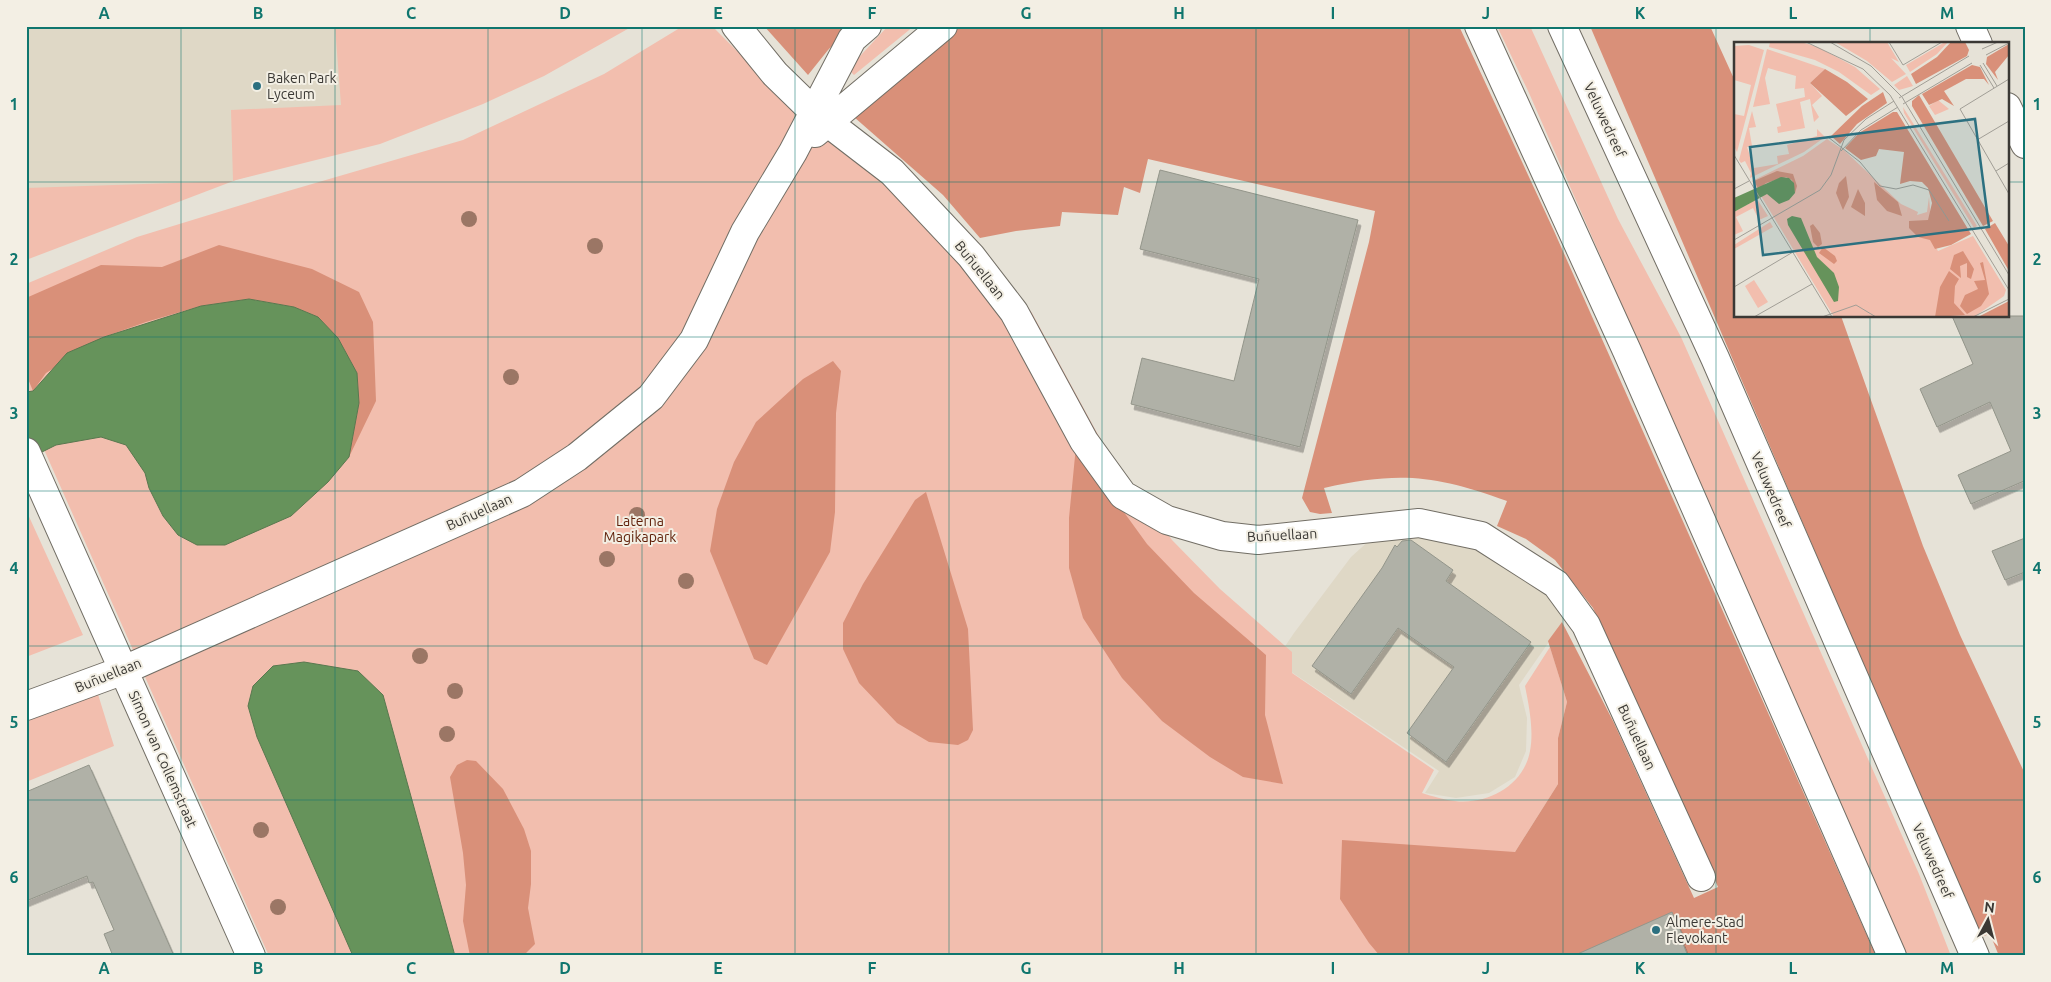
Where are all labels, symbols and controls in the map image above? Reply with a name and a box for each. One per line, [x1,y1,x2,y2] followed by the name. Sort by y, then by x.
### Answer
[98,4,110,22] text: A
[253,4,263,22] text: B
[406,4,416,22] text: C
[559,4,571,22] text: D
[713,4,723,22] text: E
[868,4,877,22] text: F
[1020,4,1032,22] text: G
[1173,4,1185,22] text: H
[1331,4,1335,22] text: I
[1482,4,1490,22] text: J
[1635,4,1646,22] text: K
[1789,4,1798,22] text: L
[1940,4,1954,22] text: M
[1734,42,2008,318] inset map
[267,70,337,102] place label: Baken Park Lyceum
[251,80,263,92] marker: Baken Park Lyceum
[1581,80,1630,161] street label: Veluwedreef
[9,95,19,113] text: 1
[2032,95,2042,113] text: 1
[952,238,1008,302] street label: Buñuellaan
[9,250,19,268] text: 2
[2032,250,2042,268] text: 2
[9,404,19,422] text: 3
[2032,404,2042,422] text: 3
[1748,450,1794,531] street label: Veluwedreef
[444,490,514,534] street label: Buñuellaan
[604,513,676,545] park label: Laterna Magikapark
[1246,525,1318,545] street label: Buñuellaan
[9,559,19,577] text: 4
[2032,559,2042,577] text: 4
[72,654,144,696] street label: Buñuellaan
[126,688,201,830] street label: Simon van Collemstraat
[1615,702,1659,772] street label: Buñuellaan
[9,713,19,731] text: 5
[2032,713,2042,731] text: 5
[1909,821,1957,902] street label: Veluwedreef
[9,868,19,886] text: 6
[2032,868,2042,886] text: 6
[1964,894,2014,944] north arrow
[1983,899,1996,916] text: N
[1666,914,1744,946] place label: Almere-Stad Flevokant
[1650,924,1662,936] marker: Almere-Stad Flevokant
[98,959,110,977] text: A
[253,959,263,977] text: B
[406,959,416,977] text: C
[559,959,571,977] text: D
[713,959,723,977] text: E
[868,959,877,977] text: F
[1020,959,1032,977] text: G
[1173,959,1185,977] text: H
[1331,959,1335,977] text: I
[1482,959,1490,977] text: J
[1635,959,1646,977] text: K
[1789,959,1798,977] text: L
[1940,959,1954,977] text: M

